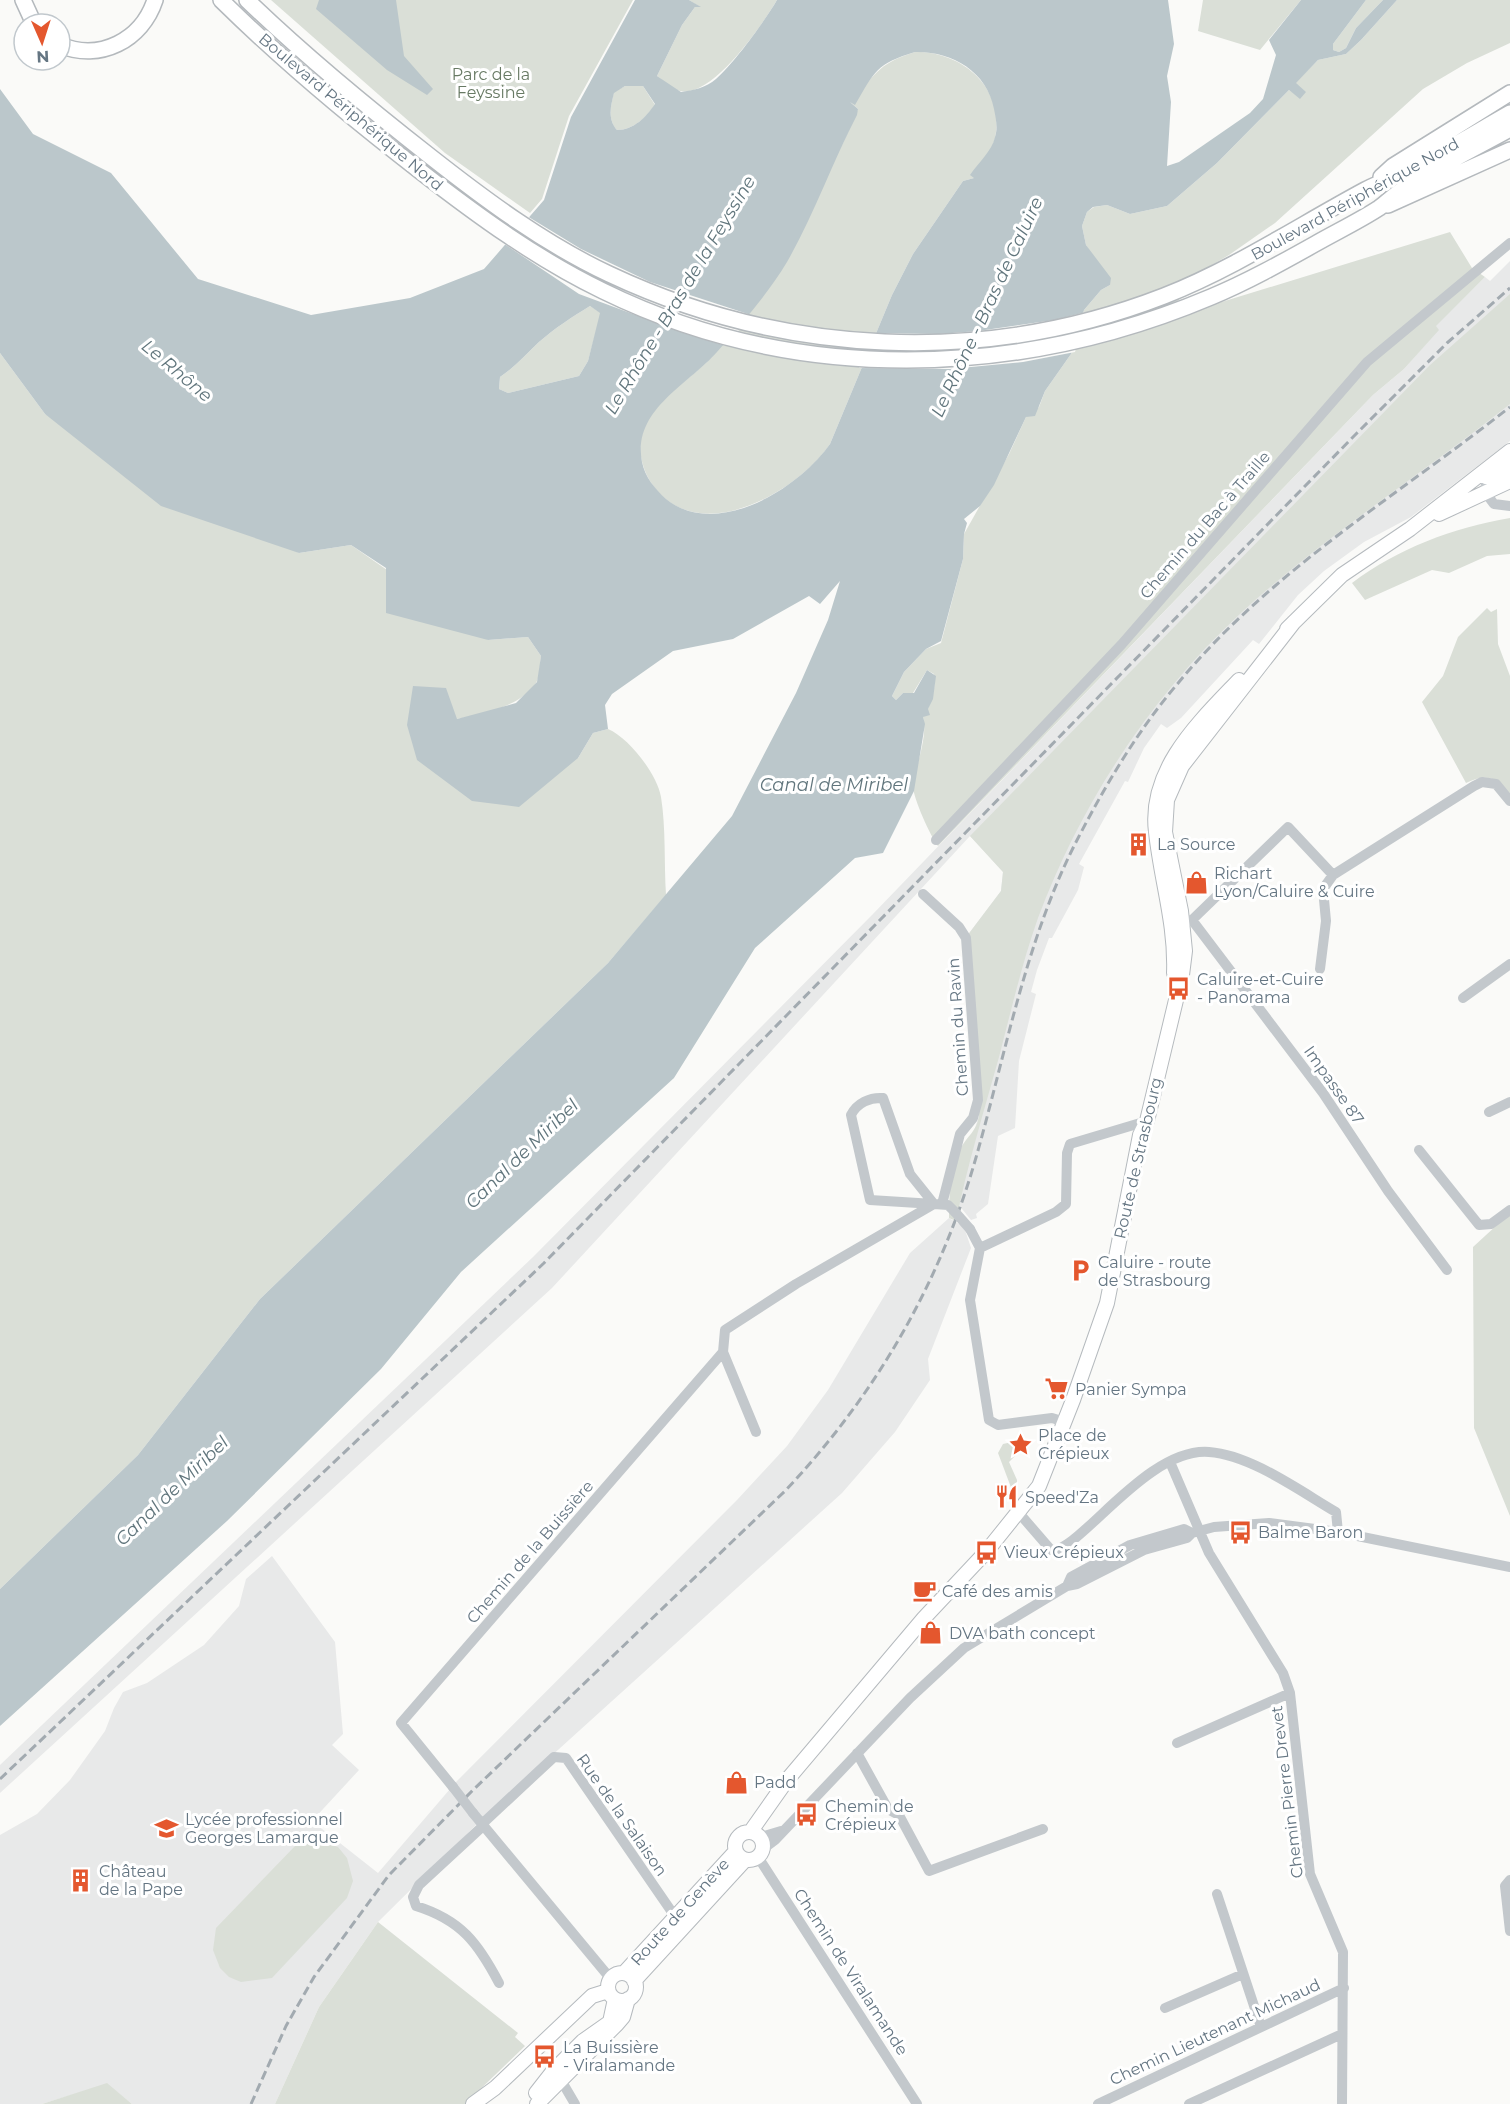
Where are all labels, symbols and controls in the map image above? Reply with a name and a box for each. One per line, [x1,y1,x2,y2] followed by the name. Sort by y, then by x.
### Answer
[12,12,72,72] north arrow
[255,29,447,195] street label: Boulevard Périphérique Nord
[36,47,50,66] text: N
[452,65,530,102] park label: Parc de la Feyssine
[1248,134,1462,264] street label: Boulevard Périphérique Nord
[600,172,760,418] water label: Le Rhône - Bras de la Feyssine
[926,193,1048,421] water label: Le Rhône - Bras de Caluire
[137,335,217,407] water label: Le Rhône
[1136,447,1274,603] street label: Chemin du Bac à Traille
[760,774,908,796] water label: Canal de Miribel
[1126,831,1152,857] building icon: La Source
[1157,835,1235,854] place label: La Source
[1214,864,1375,901] place label: Richart Lyon/Caluire & Cuire
[1183,869,1209,895] shop icon: Richart Lyon/Caluire & Cuire
[944,957,972,1097] street label: Chemin du Ravin
[1197,970,1324,1007] place label: Caluire-et-Cuire - Panorama
[1166,975,1192,1001] bus stop icon: Caluire-et-Cuire - Panorama
[1300,1042,1368,1128] street label: Impasse 87
[1110,1075,1166,1241] street label: Route de Strasbourg
[461,1094,583,1213] water label: Canal de Miribel
[1098,1253,1211,1290] place label: Caluire - route de Strasbourg
[1067,1258,1093,1284] parking icon: Caluire - route de Strasbourg
[1044,1376,1070,1402] supermarket icon: Panier Sympa
[1075,1380,1187,1399] place label: Panier Sympa
[1038,1426,1110,1463] place label: Place de Crépieux
[111,1431,233,1550] water label: Canal de Miribel
[1007,1431,1033,1457] place icon: Place de Crépieux
[463,1477,597,1627] street label: Chemin de la Buissière
[994,1484,1020,1510] restaurant icon: Speed'Za
[1025,1488,1099,1507] place label: Speed'Za
[1227,1519,1253,1545] bus stop icon: Balme Baron
[1258,1523,1363,1542] place label: Balme Baron
[973,1539,999,1565] bus stop icon: Vieux Crépieux
[1004,1543,1124,1562] place label: Vieux Crépieux
[911,1578,937,1604] cafe icon: Café des amis
[942,1582,1053,1601] place label: Café des amis
[918,1620,944,1646] shop icon: DVA bath concept
[949,1624,1096,1643] place label: DVA bath concept
[1267,1704,1307,1879] street label: Chemin Pierre Drevet
[573,1750,671,1880] street label: Rue de la Salaison
[723,1769,749,1795] shop icon: Padd
[754,1773,796,1792] place label: Padd
[825,1797,914,1834] place label: Chemin de Crépieux
[794,1802,820,1828] bus stop icon: Chemin de Crépieux
[185,1810,343,1847] place label: Lycée professionnel Georges Lamarque
[154,1815,180,1841] school or university icon: Lycée professionnel Georges Lamarque
[627,1855,733,1969] street label: Route de Genève
[99,1862,183,1899] place label: Château de la Pape
[68,1867,94,1893] building icon: Château de la Pape
[790,1885,912,2059] street label: Chemin de Viralamande
[1107,1975,1323,2089] street label: Chemin Lieutenant Michaud
[563,2038,675,2075] place label: La Buissière - Viralamande
[532,2043,558,2069] bus stop icon: La Buissière - Viralamande

